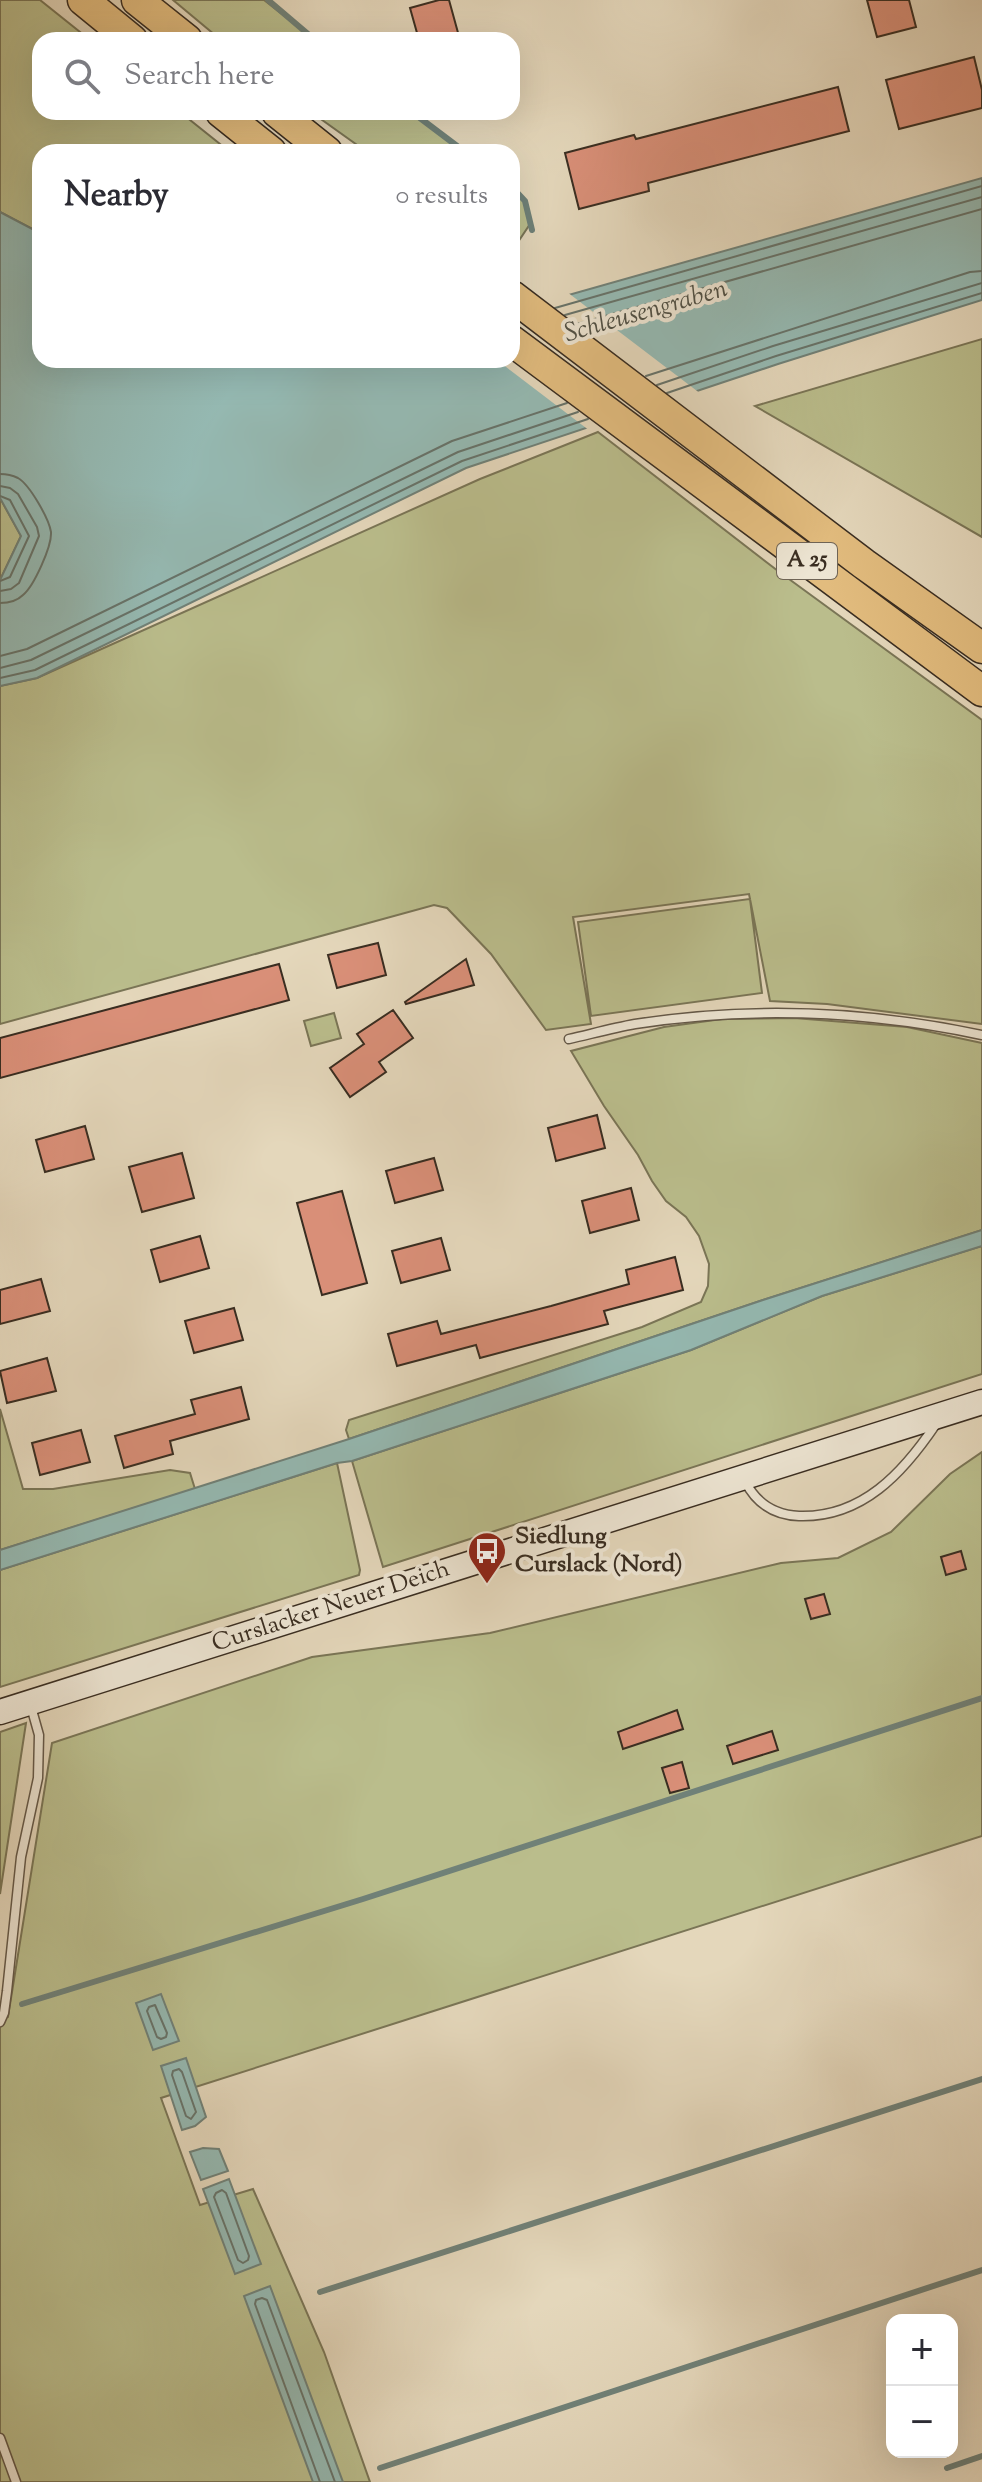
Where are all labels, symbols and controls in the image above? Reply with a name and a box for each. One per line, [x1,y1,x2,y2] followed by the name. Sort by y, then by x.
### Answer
[32,32,520,120] search box
[60,54,104,98] icon: search
[124,55,274,98] text: Search here
[64,172,169,221] text: Nearby
[396,178,488,215] text: 0 results
[560,271,732,353] water label: Schleusengraben
[777,543,837,579] road number: A 25
[515,1520,683,1582] place label: Siedlung Curslack (Nord)
[466,1530,508,1585] bus stop icon: Siedlung Curslack (Nord)
[208,1552,454,1662] street label: Curslacker Neuer Deich
[886,2314,958,2458] map controls
[886,2314,958,2386] button: +
[886,2386,958,2458] button: −

